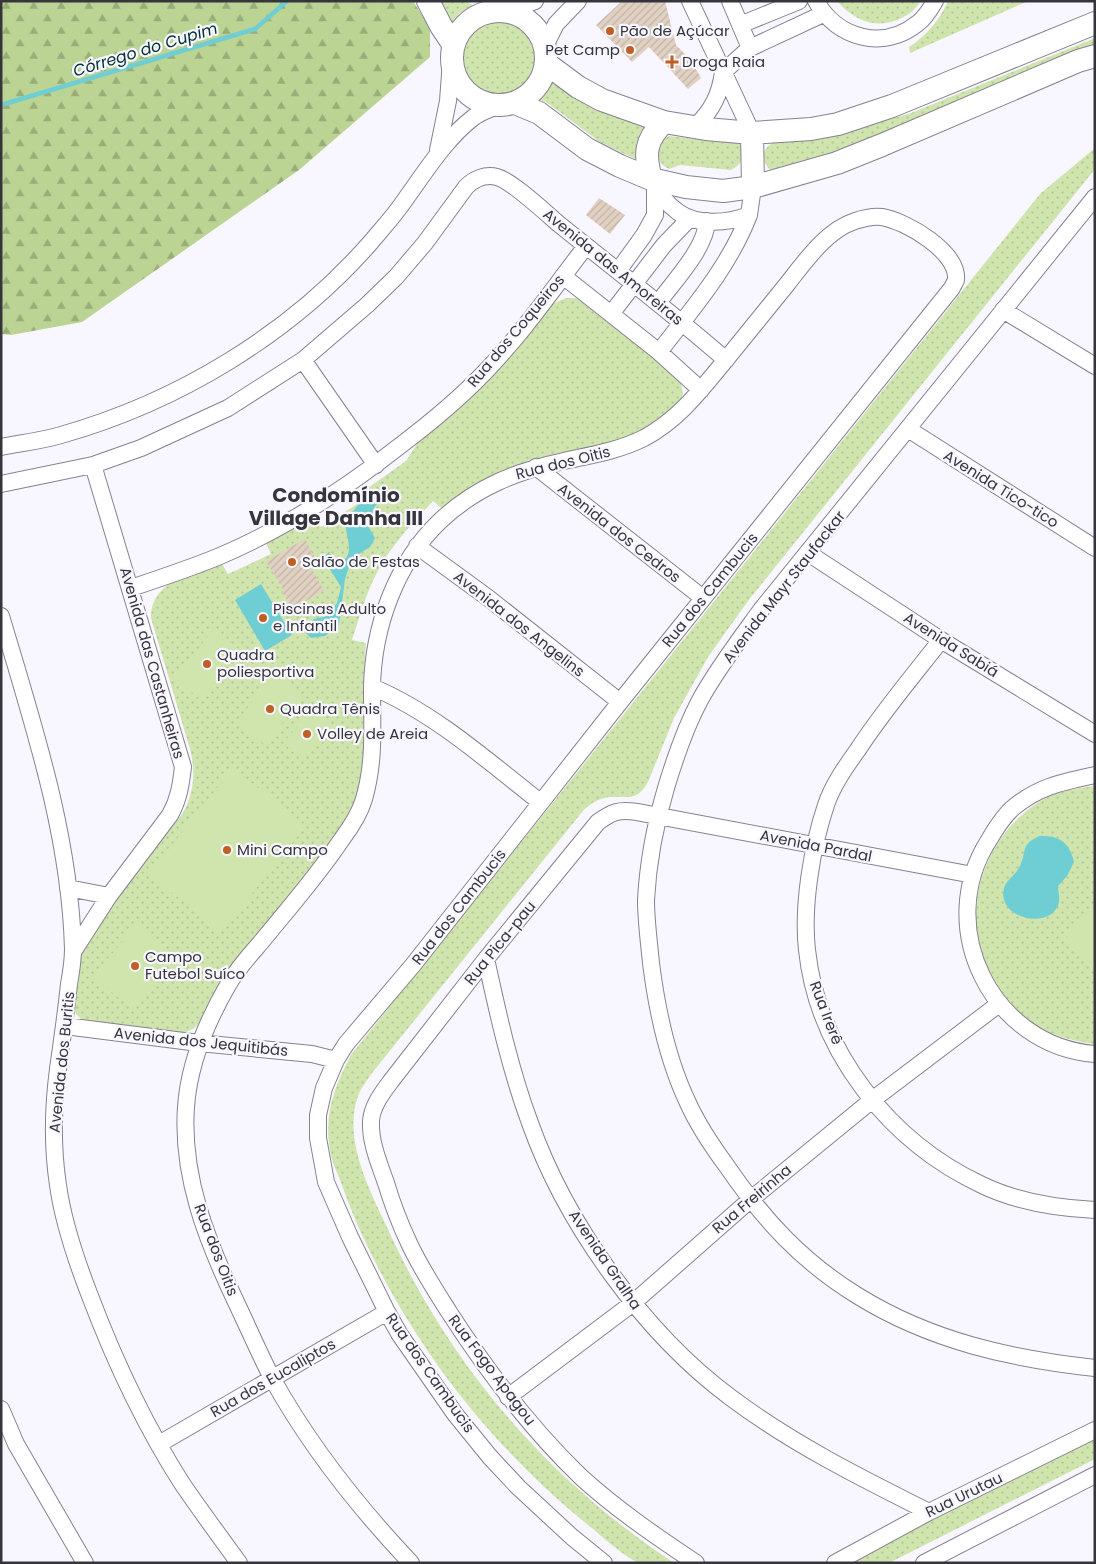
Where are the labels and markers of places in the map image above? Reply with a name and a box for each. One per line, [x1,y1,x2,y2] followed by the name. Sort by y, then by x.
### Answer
[620,20,730,41] place label: Pão de Açúcar
[604,25,616,37] marker: Pão de Açúcar
[545,39,620,60] place label: Pet Camp
[624,44,636,56] marker: Pet Camp
[682,51,765,72] place label: Droga Raia
[666,56,678,68] marker: Droga Raia
[302,551,420,572] place label: Salão de Festas
[286,556,298,568] marker: Salão de Festas
[273,598,386,636] place label: Piscinas Adulto e Infantil
[257,612,269,624] marker: Piscinas Adulto e Infantil
[217,644,314,682] place label: Quadra poliesportiva
[201,658,213,670] marker: Quadra poliesportiva
[280,698,380,719] place label: Quadra Tênis
[264,703,276,715] marker: Quadra Tênis
[317,723,428,744] place label: Volley de Areia
[301,728,313,740] marker: Volley de Areia
[237,839,328,860] place label: Mini Campo
[221,844,233,856] marker: Mini Campo
[145,946,245,984] place label: Campo Futebol Suíco
[129,960,141,972] marker: Campo Futebol Suíco

